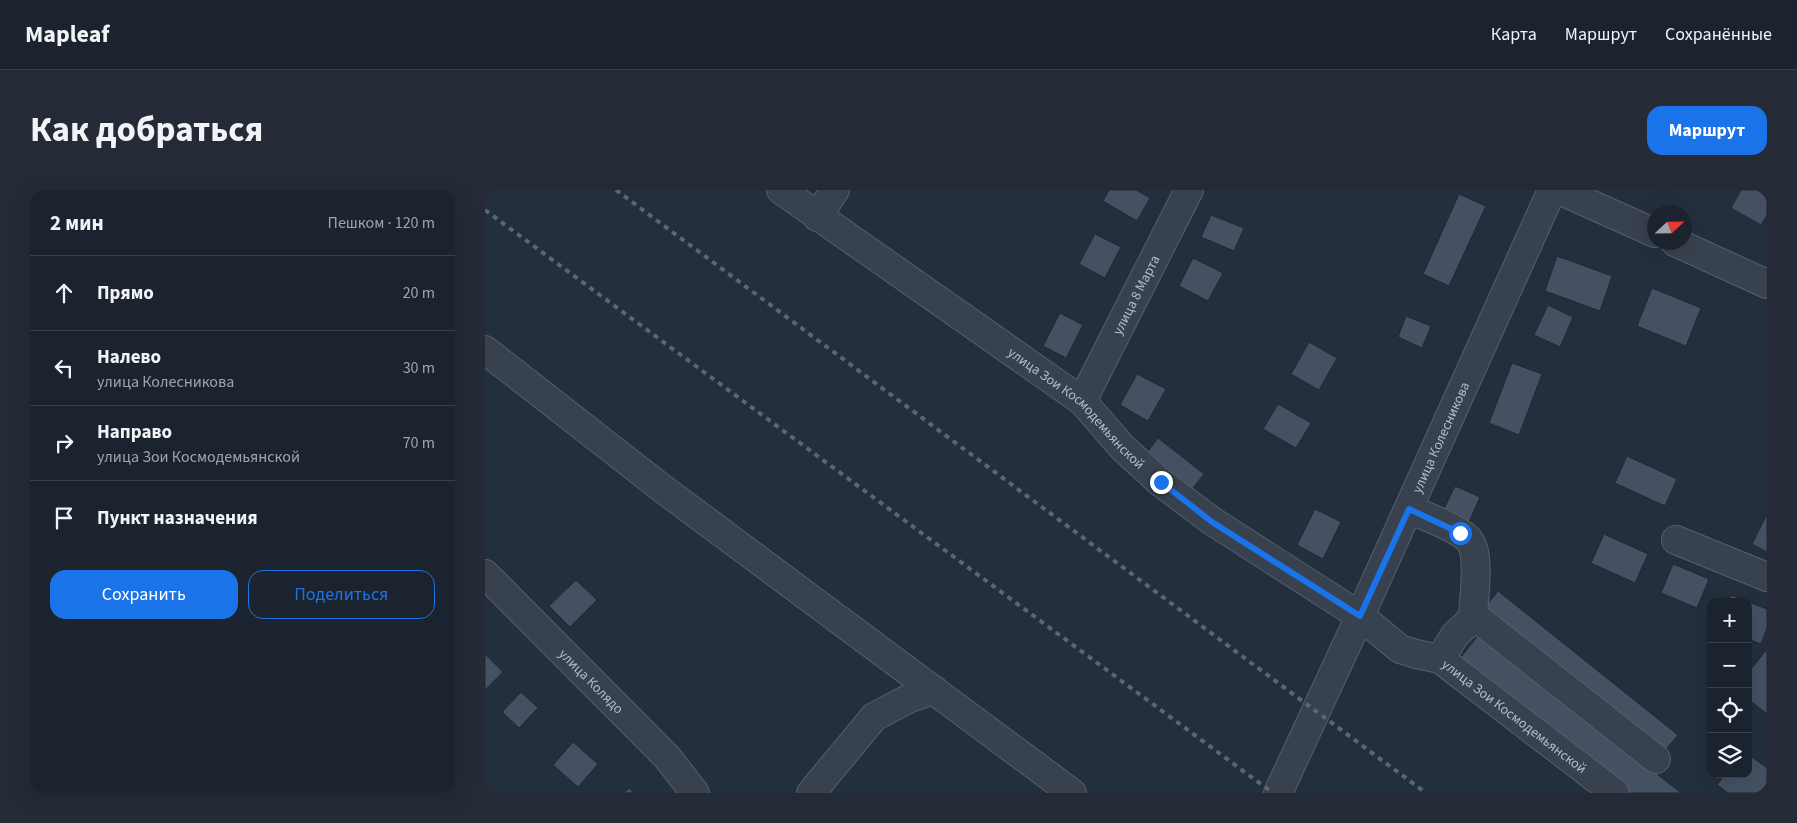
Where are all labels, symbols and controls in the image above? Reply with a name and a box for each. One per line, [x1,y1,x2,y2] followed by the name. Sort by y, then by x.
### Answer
[25,17,110,52] text: Mapleaf
[1491,22,1537,47] text: Карта
[1565,22,1637,47] text: Маршрут
[1665,22,1772,47] text: Сохранённые
[30,105,263,155] text: Как добраться
[1647,106,1767,155] button: Маршрут
[1647,205,1692,250] north arrow
[50,208,104,238] text: 2 мин
[328,212,435,234] text: Пешком · 120 m
[1108,252,1165,339] street label: улица 8 Марта
[50,279,78,307] icon: ahead
[97,280,154,307] text: Прямо
[403,282,435,304] text: 20 m
[1003,343,1149,474] street label: улица Зои Космодемьянской
[97,344,161,371] text: Налево
[50,354,78,382] icon: left
[403,357,435,379] text: 30 m
[97,371,234,393] text: улица Колесникова
[1408,379,1475,497] street label: улица Колесникова
[97,419,172,446] text: Направо
[50,429,78,457] icon: right
[403,432,435,454] text: 70 m
[97,446,300,468] text: улица Зои Космодемьянской
[1150,471,1173,494] route end
[50,504,78,532] icon: arrive
[97,505,258,532] text: Пункт назначения
[1449,522,1472,545] route start
[50,570,238,619] button: Сохранить
[248,570,435,619] button: Поделиться
[1707,598,1752,778] map controls
[1707,598,1752,643] button: +
[1707,643,1752,688] button: −
[554,645,628,719] street label: улица Колядо
[1437,655,1591,779] street label: улица Зои Космодемьянской
[1707,688,1752,733] button: locate
[1707,733,1752,778] button: layers

